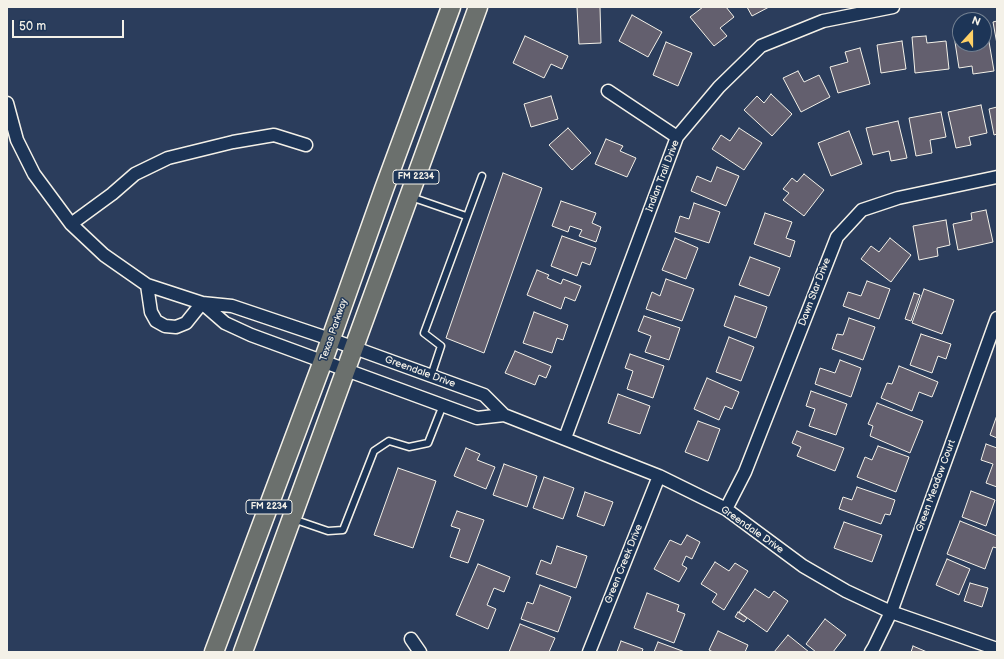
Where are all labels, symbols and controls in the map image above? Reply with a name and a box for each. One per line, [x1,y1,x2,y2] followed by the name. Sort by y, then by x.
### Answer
[14,12,126,38] scale bar
[952,12,992,52] north arrow
[970,14,982,29] text: N
[19,19,46,34] text: 50 m
[644,138,682,214] street label: Indian Trail Drive
[393,170,439,184] road number: FM 2234
[796,256,834,328] street label: Dawn Star Drive
[318,297,350,363] street label: Texas Parkway
[383,354,457,390] street label: Greendale Drive
[914,438,958,534] street label: Green Meadow Court
[246,500,292,514] road number: FM 2234
[718,504,786,556] street label: Greendale Drive
[603,523,645,605] street label: Green Creek Drive

